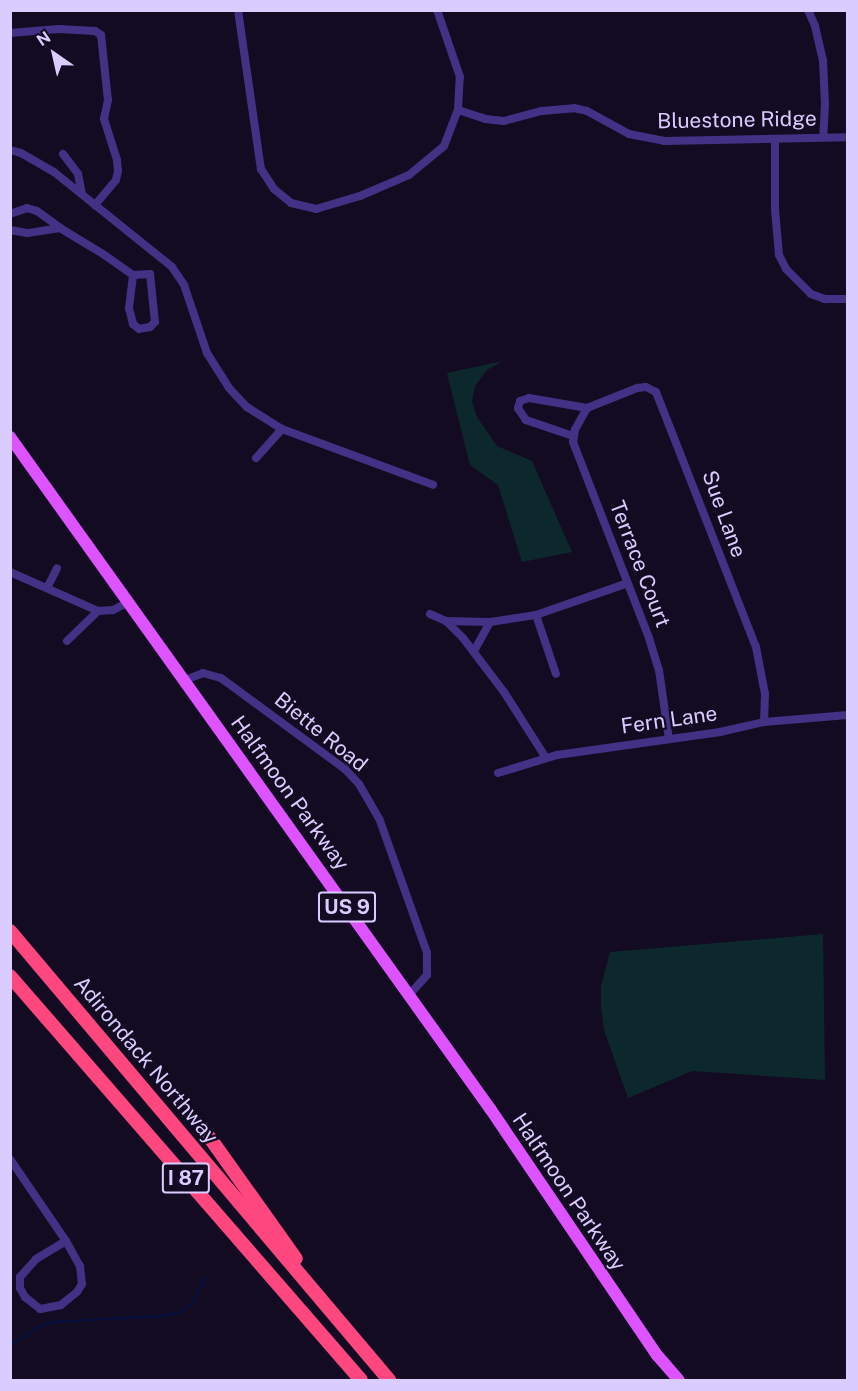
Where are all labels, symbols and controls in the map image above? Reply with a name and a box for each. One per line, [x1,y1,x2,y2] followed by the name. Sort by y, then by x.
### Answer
[24,24,84,84] north arrow
[33,27,54,50] text: N
[657,106,817,134] street label: Bluestone Ridge
[697,467,751,561] street label: Sue Lane
[604,497,676,631] street label: Terrace Court
[269,687,373,777] street label: Biette Road
[619,701,719,739] street label: Fern Lane
[226,711,354,875] street label: Halfmoon Parkway
[317,890,377,924] road number: US 9
[69,971,223,1149] street label: Adirondack Northway
[507,1108,631,1276] street label: Halfmoon Parkway
[160,1161,212,1195] road number: I 87

